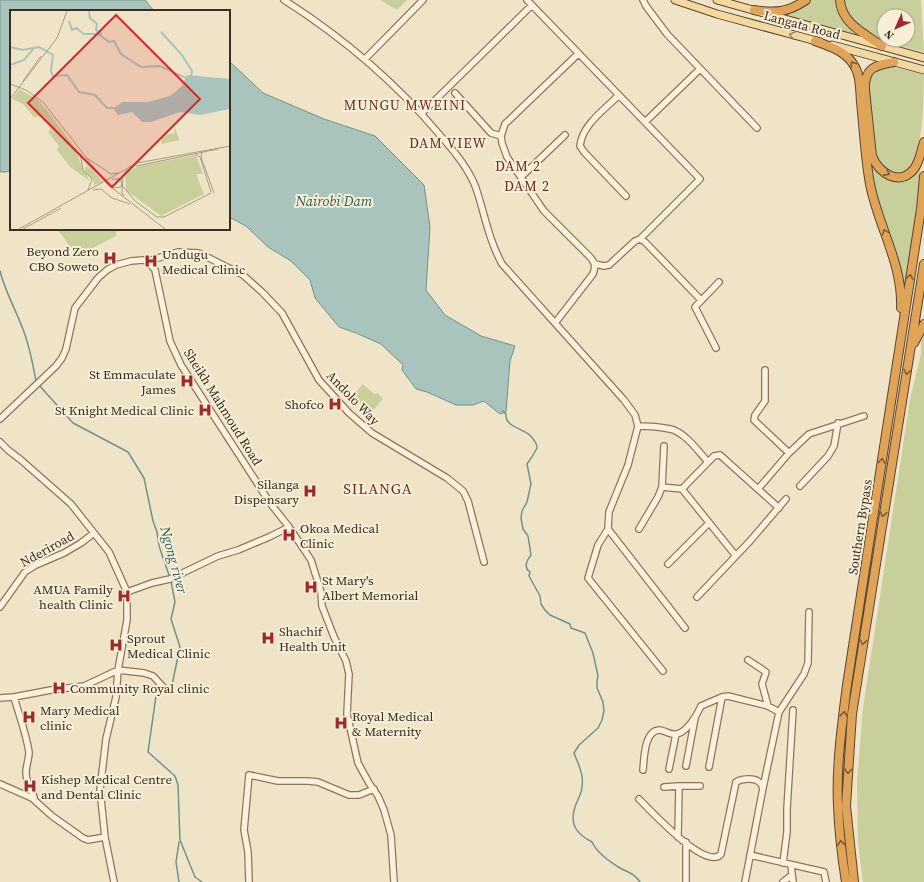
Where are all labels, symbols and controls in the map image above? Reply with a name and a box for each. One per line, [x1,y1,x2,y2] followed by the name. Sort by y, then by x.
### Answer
[762,7,843,44] street label: Langata Road
[876,8,916,48] north arrow
[10,10,230,230] inset map
[881,27,897,43] text: N
[789,31,796,40] one-way arrow
[850,61,857,68] one-way arrow
[344,95,466,115] district label: MUNGU MWEINI
[409,133,487,153] district label: DAM VIEW
[495,156,541,176] district label: DAM 2
[883,169,890,176] one-way arrow
[504,176,550,196] district label: DAM 2
[295,191,373,211] water label: Nairobi Dam
[881,228,889,235] one-way arrow
[26,243,99,275] place label: Beyond Zero CBO Soweto
[162,246,245,278] place label: Undugu Medical Clinic
[102,250,118,266] hospital icon: Beyond Zero CBO Soweto
[143,253,159,269] hospital icon: Undugu Medical Clinic
[905,274,914,280] one-way arrow
[180,345,266,469] street label: Sheikh Mahmoud Road
[89,366,176,398] place label: St Emmaculate James
[323,367,383,429] street label: Andolo Way
[903,369,912,375] one-way arrow
[179,373,195,389] hospital icon: St Emmaculate James
[285,396,324,413] place label: Shofco
[327,396,343,412] hospital icon: Shofco
[55,402,194,419] place label: St Knight Medical Clinic
[197,402,213,418] hospital icon: St Knight Medical Clinic
[877,458,886,464] one-way arrow
[234,476,299,508] place label: Silanga Dispensary
[343,478,413,499] district label: SILANGA
[844,478,876,576] street label: Southern Bypass
[302,483,318,499] hospital icon: Silanga Dispensary
[879,511,888,517] one-way arrow
[300,520,379,552] place label: Okoa Medical Clinic
[155,523,193,596] water label: Ngong river
[17,527,78,571] street label: Nderiroad
[281,527,297,543] hospital icon: Okoa Medical Clinic
[322,572,419,604] place label: St Mary's Albert Memorial
[303,579,319,595] hospital icon: St Mary's Albert Memorial
[33,581,113,613] place label: AMUA Family health Clinic
[116,588,132,604] hospital icon: AMUA Family health Clinic
[279,623,347,655] place label: Shachif Health Unit
[127,630,210,662] place label: Sprout Medical Clinic
[260,630,276,646] hospital icon: Shachif Health Unit
[108,637,124,653] hospital icon: Sprout Medical Clinic
[859,639,868,645] one-way arrow
[51,680,67,696] hospital icon: Community Royal clinic
[70,680,209,697] place label: Community Royal clinic
[40,702,120,734] place label: Mary Medical clinic
[352,708,434,740] place label: Royal Medical & Maternity
[21,709,37,725] hospital icon: Mary Medical clinic
[839,711,848,717] one-way arrow
[333,715,349,731] hospital icon: Royal Medical & Maternity
[844,768,852,774] one-way arrow
[41,771,172,803] place label: Kishep Medical Centre and Dental Clinic
[22,778,38,794] hospital icon: Kishep Medical Centre and Dental Clinic
[836,840,845,846] one-way arrow

